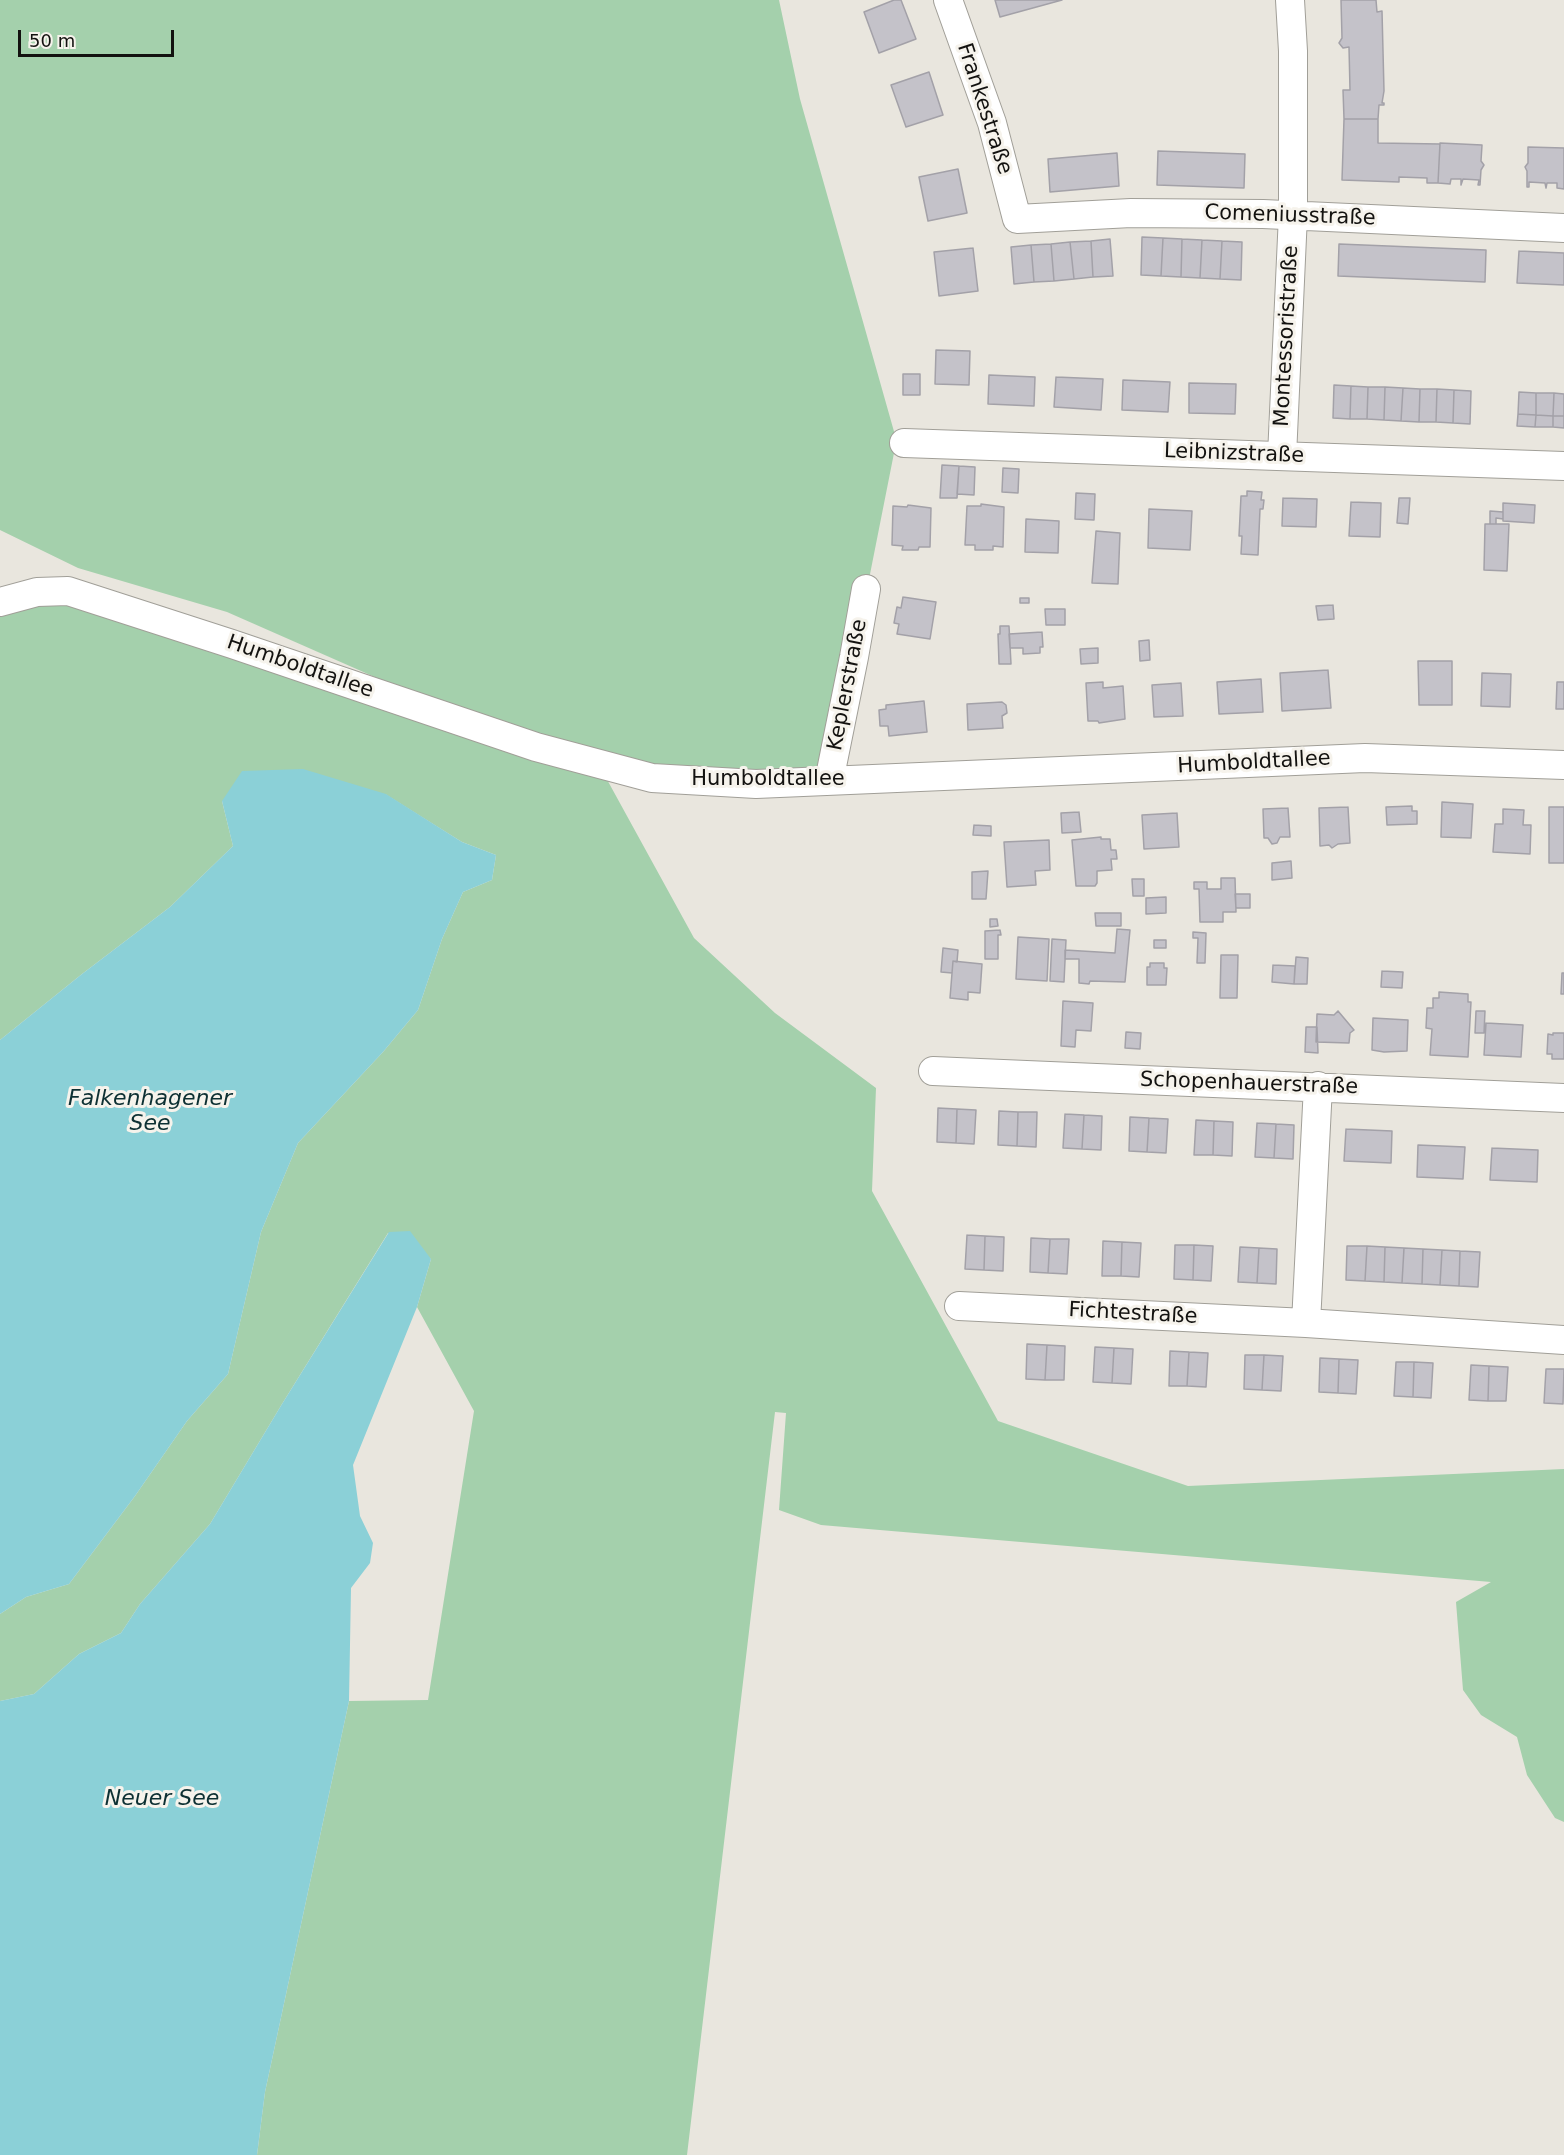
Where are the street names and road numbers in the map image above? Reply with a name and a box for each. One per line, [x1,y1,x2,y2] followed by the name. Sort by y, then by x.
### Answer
[951,40,1017,178] street label: Frankestraße
[1204,200,1376,232] street label: Comeniusstraße
[1270,245,1304,427] street label: Montessoristraße
[1163,439,1305,469] street label: Leibnizstraße
[823,617,873,753] street label: Keplerstraße
[223,630,377,704] street label: Humboldtallee
[1177,746,1331,780] street label: Humboldtallee
[691,767,845,793] street label: Humboldtallee
[1139,1068,1359,1100] street label: Schopenhauerstraße
[1068,1298,1198,1330] street label: Fichtestraße

